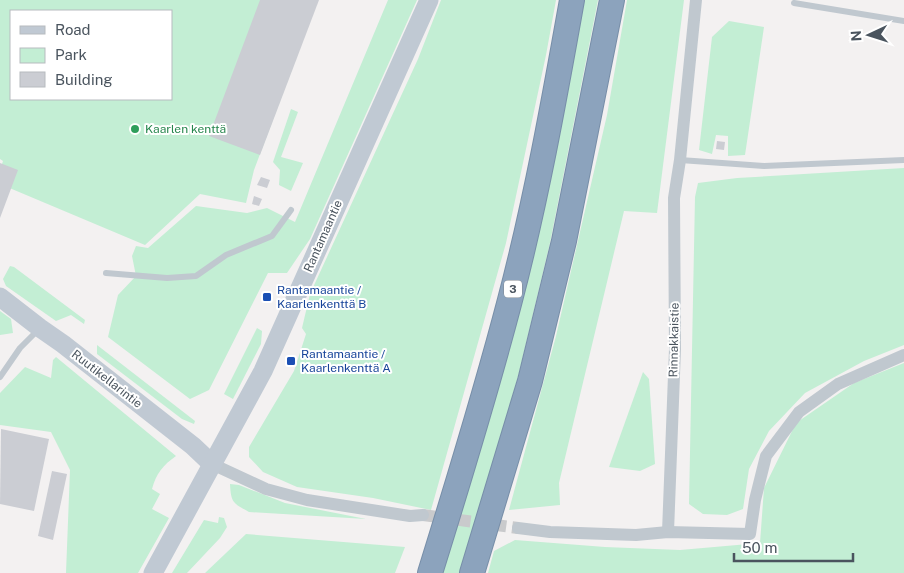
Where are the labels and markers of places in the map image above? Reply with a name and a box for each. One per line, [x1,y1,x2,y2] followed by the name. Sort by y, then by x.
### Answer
[145,122,226,136] place label: Kaarlen kenttä
[129,123,141,135] marker: Kaarlen kenttä
[277,283,366,311] place label: Rantamaantie / Kaarlenkenttä B
[261,291,273,303] marker: Rantamaantie / Kaarlenkenttä B
[301,347,391,375] place label: Rantamaantie / Kaarlenkenttä A
[285,355,297,367] marker: Rantamaantie / Kaarlenkenttä A

